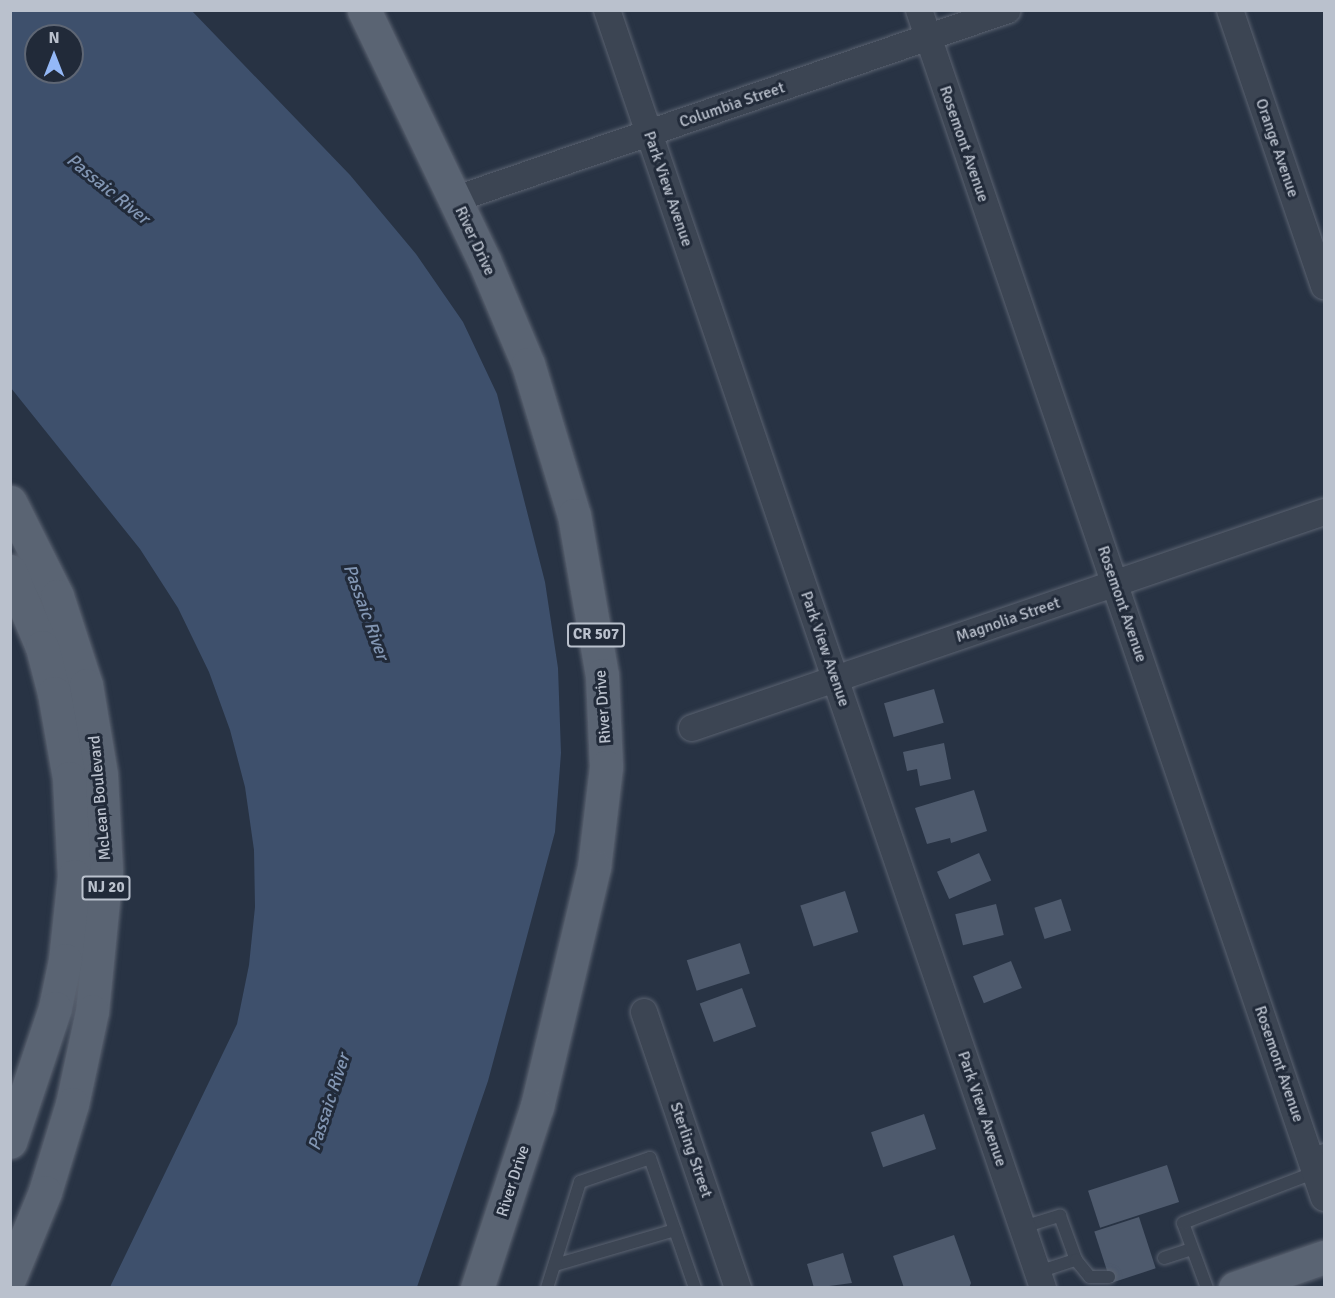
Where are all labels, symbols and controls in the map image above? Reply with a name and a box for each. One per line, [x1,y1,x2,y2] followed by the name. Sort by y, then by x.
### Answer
[24,24,84,84] north arrow
[48,28,60,48] text: N
[677,78,787,132] street label: Columbia Street
[935,83,993,205] street label: Rosemont Avenue
[1251,96,1303,200] street label: Orange Avenue
[639,129,697,249] street label: Park View Avenue
[62,149,154,229] water label: Passaic River
[451,203,499,279] street label: River Drive
[1093,543,1151,665] street label: Rosemont Avenue
[339,561,393,663] water label: Passaic River
[796,589,854,709] street label: Park View Avenue
[953,593,1063,647] street label: Magnolia Street
[566,623,626,647] road number: CR 507
[591,669,615,745] street label: River Drive
[85,735,115,861] street label: McLean Boulevard
[80,876,132,900] road number: NJ 20
[1250,1003,1308,1125] street label: Rosemont Avenue
[953,1049,1011,1169] street label: Park View Avenue
[303,1051,355,1153] water label: Passaic River
[666,1100,716,1200] street label: Sterling Street
[492,1143,534,1219] street label: River Drive

